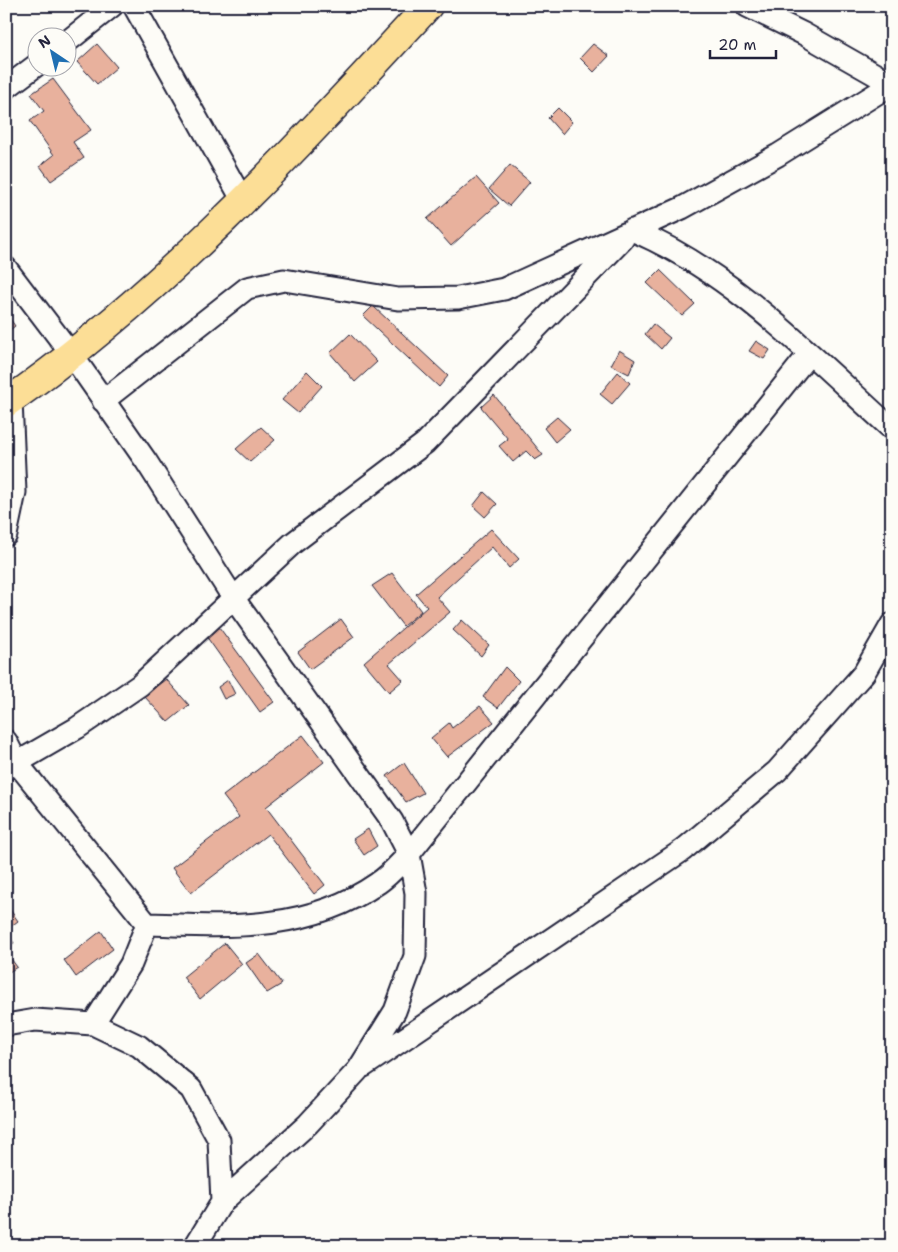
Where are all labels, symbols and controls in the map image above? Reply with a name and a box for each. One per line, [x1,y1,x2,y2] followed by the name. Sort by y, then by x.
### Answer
[28,28,78,78] north arrow
[710,28,777,60] scale bar
[35,31,54,52] text: N
[718,35,757,55] text: 20 m

